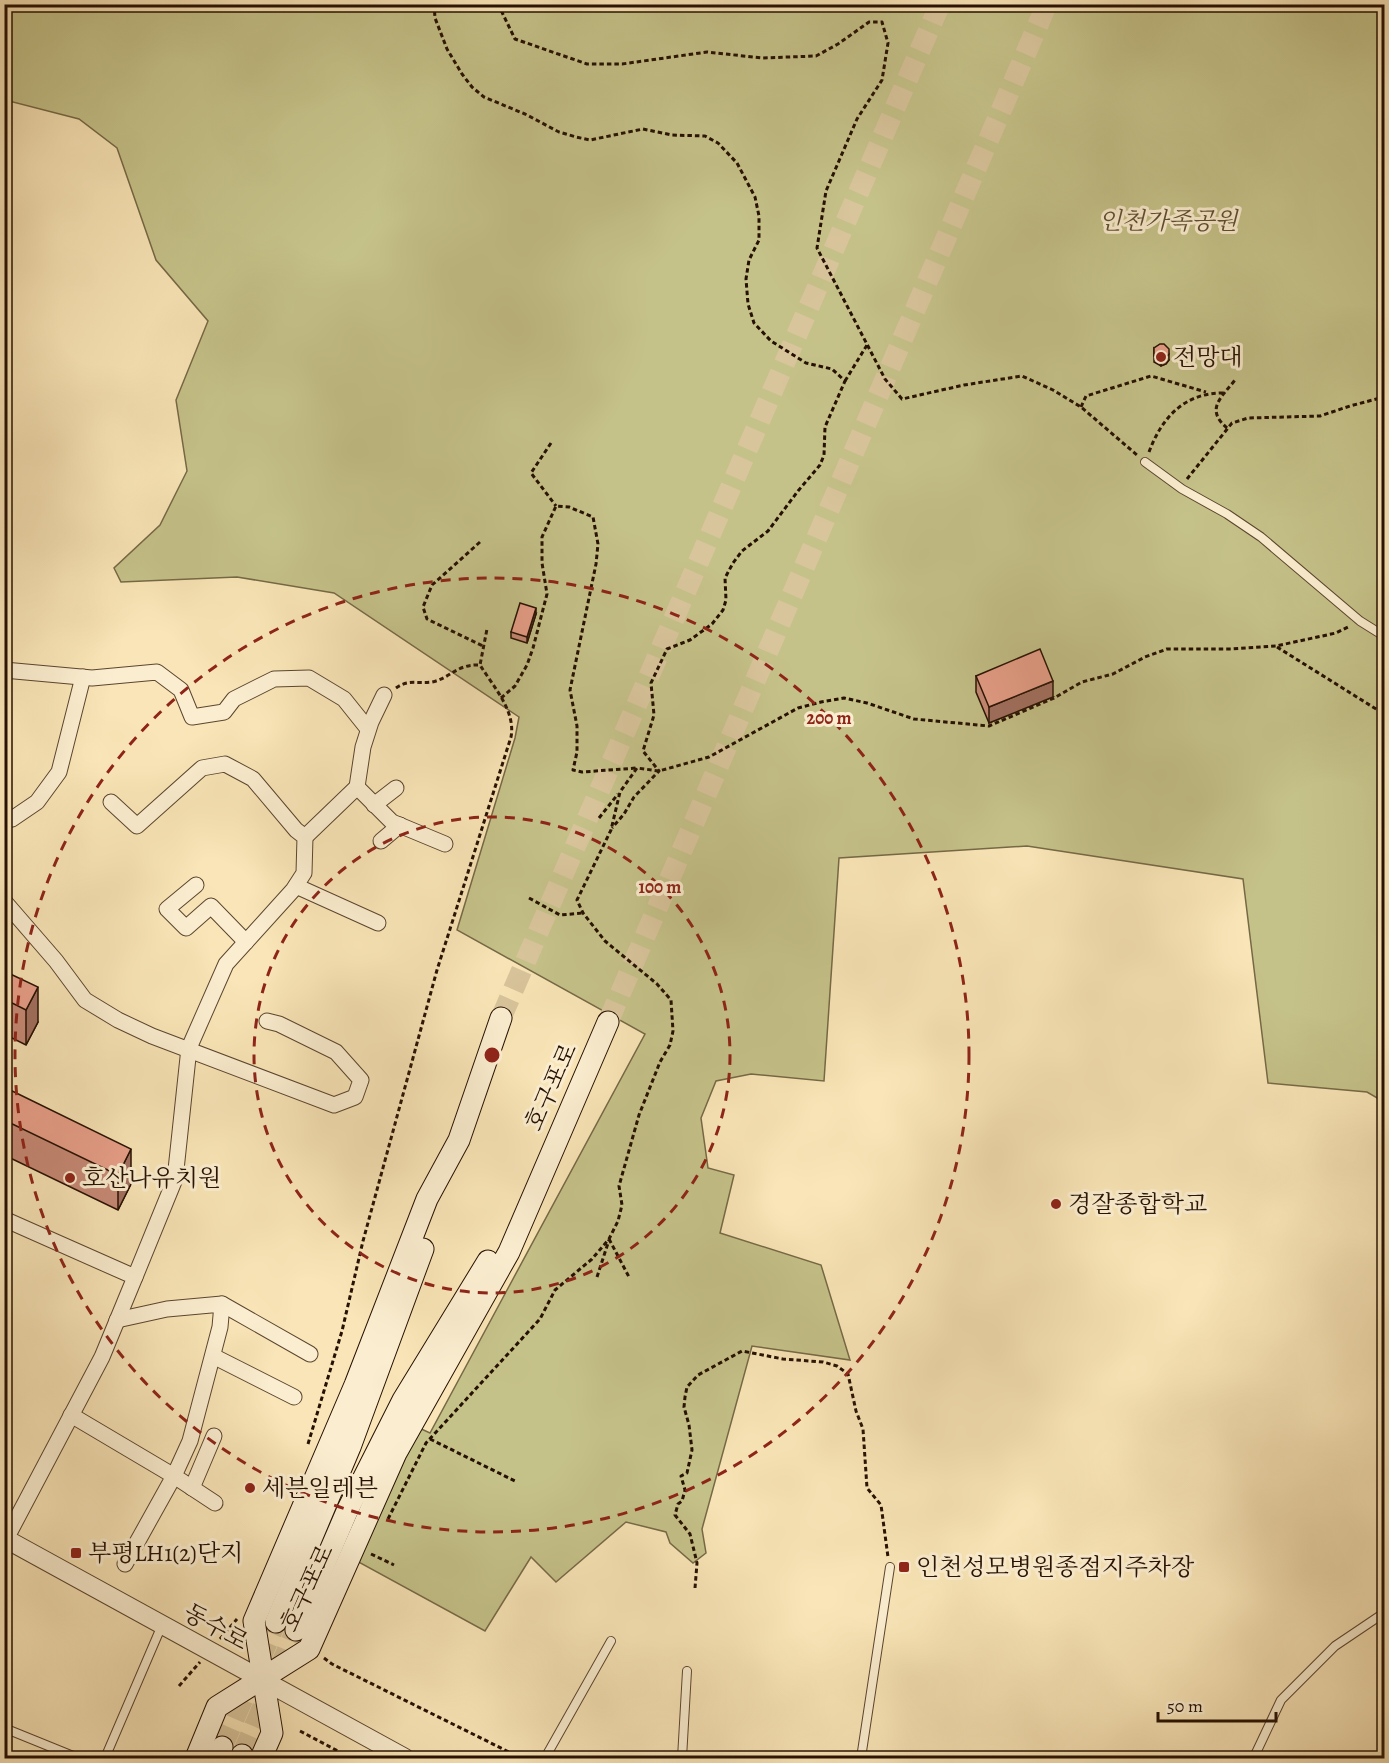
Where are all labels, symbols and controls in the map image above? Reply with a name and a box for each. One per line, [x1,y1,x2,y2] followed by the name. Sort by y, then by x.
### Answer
[1098,205,1239,237] park label: 인천가족공원
[1173,341,1243,373] place label: 전망대
[1154,350,1168,364] marker: 전망대
[806,706,852,730] text: 200 m
[639,875,681,899] text: 100 m
[518,1038,584,1136] street label: 호구포로
[482,1045,502,1065] centre of rings
[82,1162,221,1194] place label: 호산나유치원
[63,1171,77,1185] marker: 호산나유치원
[1068,1188,1207,1220] place label: 경잘종합학교
[1049,1197,1063,1211] marker: 경잘종합학교
[262,1472,378,1504] place label: 세븐일레븐
[243,1481,257,1495] marker: 세븐일레븐
[88,1537,243,1569] place label: 부평LH1(2)단지
[273,1539,341,1637] street label: 호구포로
[69,1546,83,1560] marker: 부평LH1(2)단지
[916,1551,1195,1583] place label: 인천성모병원종점지주차장
[897,1560,911,1574] marker: 인천성모병원종점지주차장
[178,1596,254,1658] street label: 동수로
[1158,1685,1276,1723] scale bar
[1167,1694,1203,1718] text: 50 m

